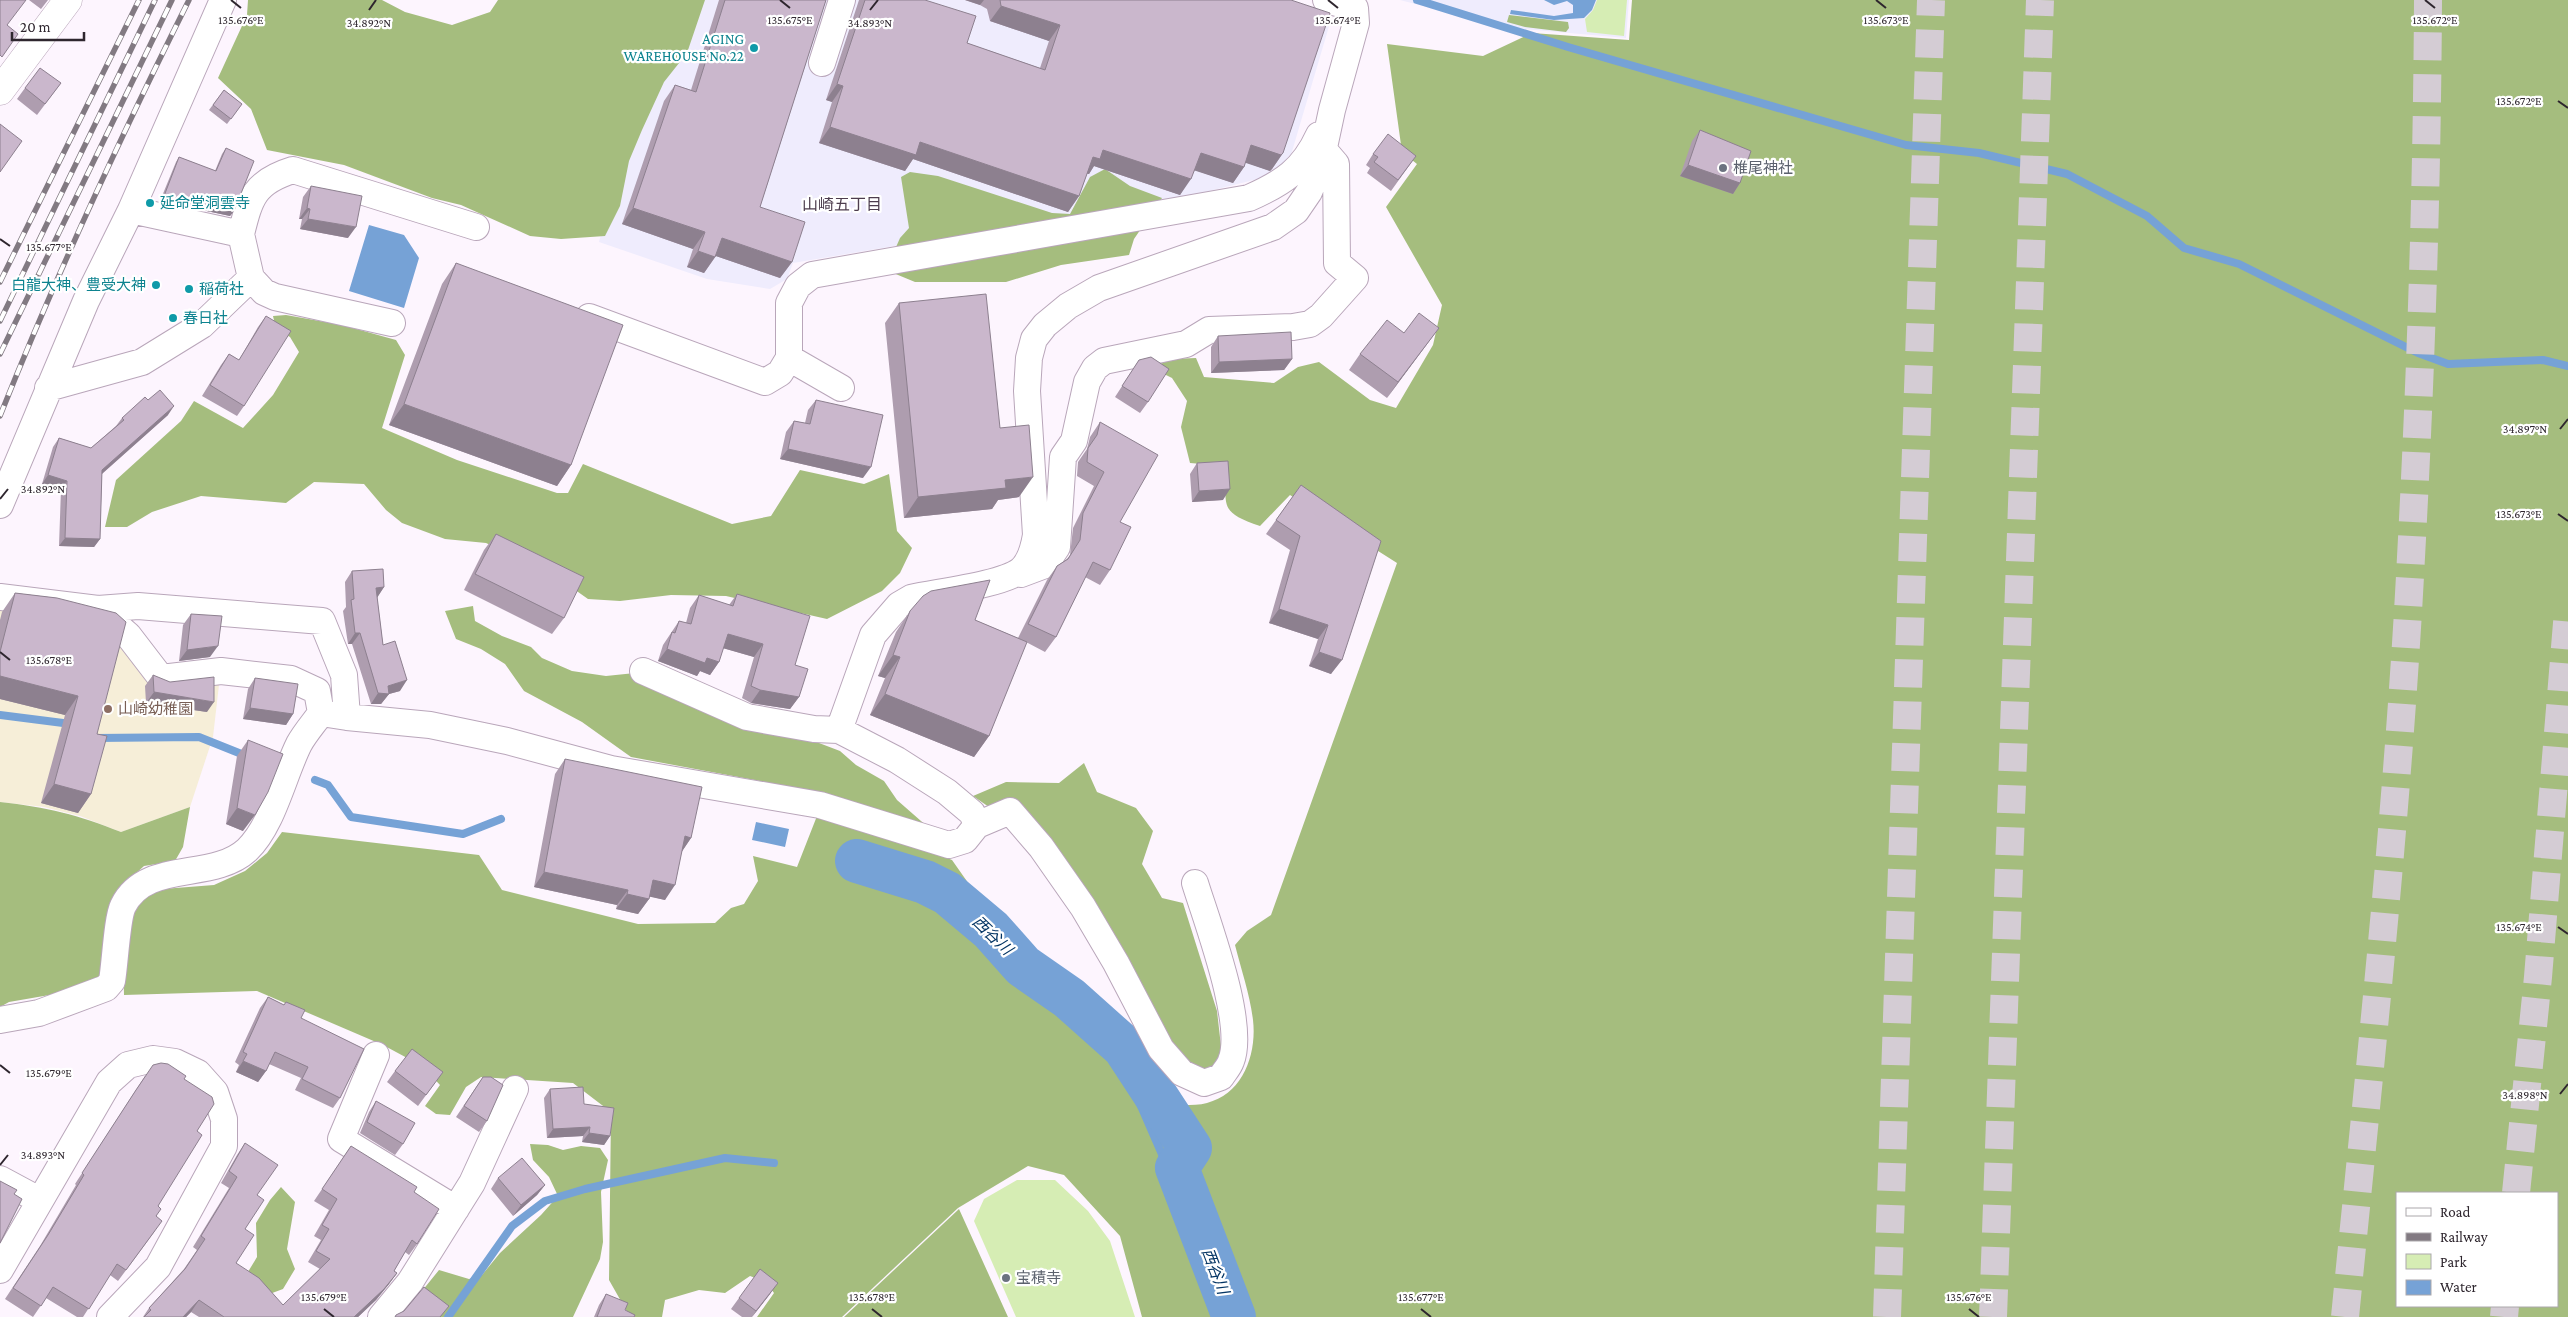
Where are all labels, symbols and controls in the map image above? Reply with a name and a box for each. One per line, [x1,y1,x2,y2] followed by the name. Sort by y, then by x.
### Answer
[12,10,85,42] scale bar
[218,13,264,27] text: 135.676°E
[767,13,813,27] text: 135.675°E
[1315,13,1361,27] text: 135.674°E
[1863,13,1909,27] text: 135.673°E
[2412,13,2458,27] text: 135.672°E
[347,16,391,30] text: 34.892°N
[848,16,892,30] text: 34.893°N
[20,19,51,35] text: 20 m
[624,31,744,64] place label: AGING WAREHOUSE No.22
[748,42,760,54] marker: AGING WAREHOUSE No.22
[2496,94,2542,108] text: 135.672°E
[1733,160,1793,176] place label: 椎尾神社
[1717,162,1729,174] marker: 椎尾神社
[160,195,250,211] place label: 延命堂洞雲寺
[802,196,882,213] district label: 山崎五丁目
[144,197,156,209] marker: 延命堂洞雲寺
[26,240,72,254] text: 135.677°E
[11,277,146,293] place label: 白龍大神、豊受大神
[150,279,162,291] marker: 白龍大神、豊受大神
[199,281,244,297] place label: 稲荷社
[183,283,195,295] marker: 稲荷社
[183,310,228,326] place label: 春日社
[167,312,179,324] marker: 春日社
[2503,422,2547,436] text: 34.897°N
[21,482,65,496] text: 34.892°N
[2496,507,2542,521] text: 135.673°E
[26,653,73,667] text: 135.678°E
[118,701,193,717] place label: 山崎幼稚園
[102,703,114,715] marker: 山崎幼稚園
[969,913,1017,960] water label: 西谷川
[2496,920,2542,934] text: 135.674°E
[26,1066,72,1080] text: 135.679°E
[2502,1088,2548,1102] text: 34.898°N
[21,1148,65,1162] text: 34.893°N
[2396,1192,2558,1307] legend
[2440,1204,2471,1220] text: Road
[2440,1229,2488,1246] text: Railway
[1199,1246,1233,1298] water label: 西谷川
[2440,1254,2467,1270] text: Park
[1016,1270,1061,1286] place label: 宝積寺
[1000,1272,1012,1284] marker: 宝積寺
[2440,1279,2477,1295] text: Water
[301,1290,347,1304] text: 135.679°E
[849,1290,896,1304] text: 135.678°E
[1398,1290,1444,1304] text: 135.677°E
[1946,1290,1992,1304] text: 135.676°E

